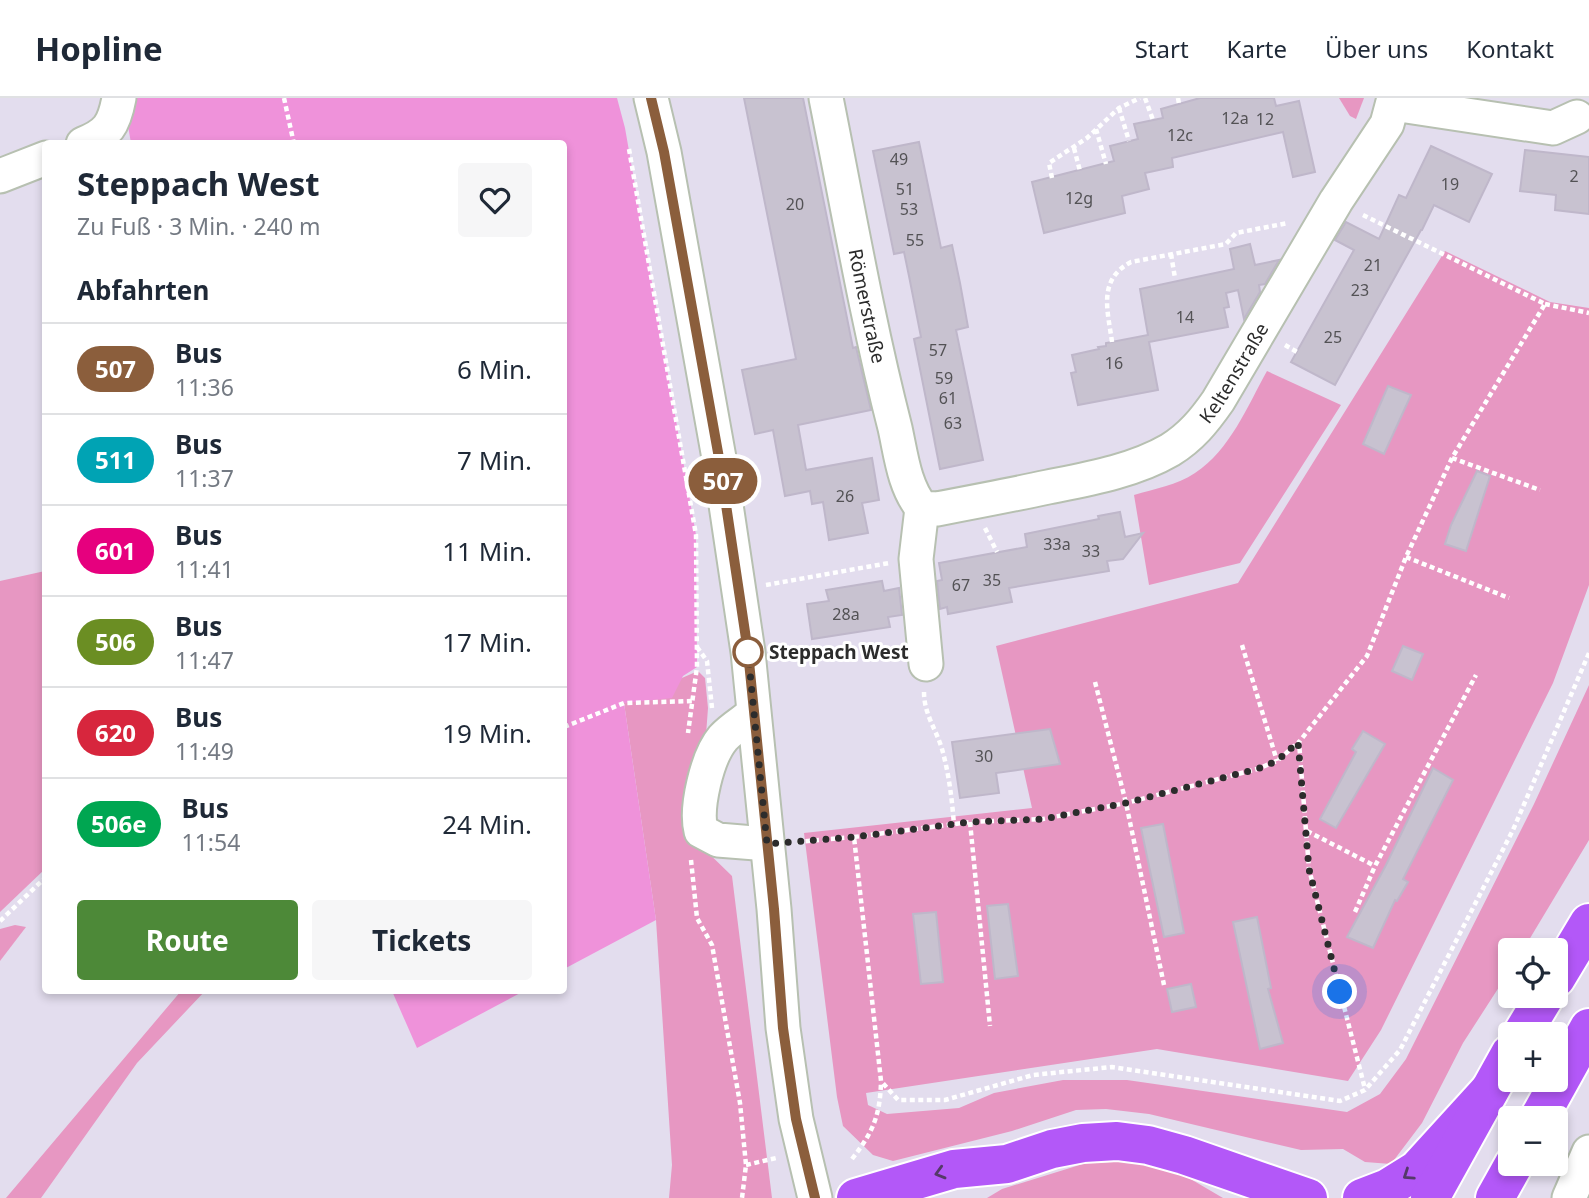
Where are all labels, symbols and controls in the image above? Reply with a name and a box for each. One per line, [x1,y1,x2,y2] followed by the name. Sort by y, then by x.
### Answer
[35,26,163,71] text: Hopline
[1135,32,1189,65] text: Start
[1227,32,1287,65] text: Karte
[1325,32,1428,65] text: Über uns
[1466,32,1554,65] text: Kontakt
[1221,107,1249,129] house number: 12a
[1256,108,1274,130] house number: 12
[1167,124,1193,146] house number: 12c
[890,148,908,170] house number: 49
[77,161,320,206] text: Steppach West
[458,163,532,237] button: heart
[1569,165,1579,187] house number: 2
[1441,173,1459,195] house number: 19
[896,178,914,200] house number: 51
[1065,187,1093,209] house number: 12g
[786,193,804,215] house number: 20
[900,198,918,220] house number: 53
[77,210,321,242] text: Zu Fuß · 3 Min. · 240 m
[906,229,924,251] house number: 55
[843,246,892,366] street label: Römerstraße
[1364,254,1382,276] house number: 21
[77,272,209,308] text: Abfahrten
[1351,279,1369,301] house number: 23
[1176,306,1194,328] house number: 14
[1193,318,1274,429] street label: Keltenstraße
[1324,326,1342,348] house number: 25
[175,335,222,371] text: Bus
[929,339,947,361] house number: 57
[457,351,532,387] text: 6 Min.
[95,352,136,385] text: 507
[1105,352,1123,374] house number: 16
[935,367,953,389] house number: 59
[175,371,234,403] text: 11:36
[939,387,957,409] house number: 61
[944,412,962,434] house number: 63
[175,426,222,462] text: Bus
[457,442,532,478] text: 7 Min.
[95,443,136,476] text: 511
[683,458,763,504] line badge: 507
[175,462,234,494] text: 11:37
[702,464,744,497] text: 507
[836,485,854,507] house number: 26
[175,517,222,553] text: Bus
[442,533,532,569] text: 11 Min.
[1043,533,1071,555] house number: 33a
[95,534,136,567] text: 601
[1082,540,1100,562] house number: 33
[175,553,234,585] text: 11:41
[983,569,1001,591] house number: 35
[952,574,970,596] house number: 67
[832,603,860,625] house number: 28a
[175,608,222,644] text: Bus
[442,624,532,660] text: 17 Min.
[95,625,136,658] text: 506
[733,637,763,667] marker: Steppach West
[769,639,909,665] place label: Steppach West
[175,644,234,676] text: 11:47
[175,699,222,735] text: Bus
[442,715,532,751] text: 19 Min.
[95,716,136,749] text: 620
[175,735,234,767] text: 11:49
[975,745,993,767] house number: 30
[182,790,229,826] text: Bus
[442,806,532,842] text: 24 Min.
[91,807,147,840] text: 506e
[182,826,240,858] text: 11:54
[77,900,298,980] button: Route
[312,900,532,980] button: Tickets
[1498,938,1568,1176] map controls
[1498,938,1568,1008] button: locate
[1322,974,1357,1009] your location
[1498,1022,1568,1092] button: +
[1498,1106,1568,1176] button: −
[934,1165,946,1180] one-way arrow
[1403,1167,1416,1179] one-way arrow

